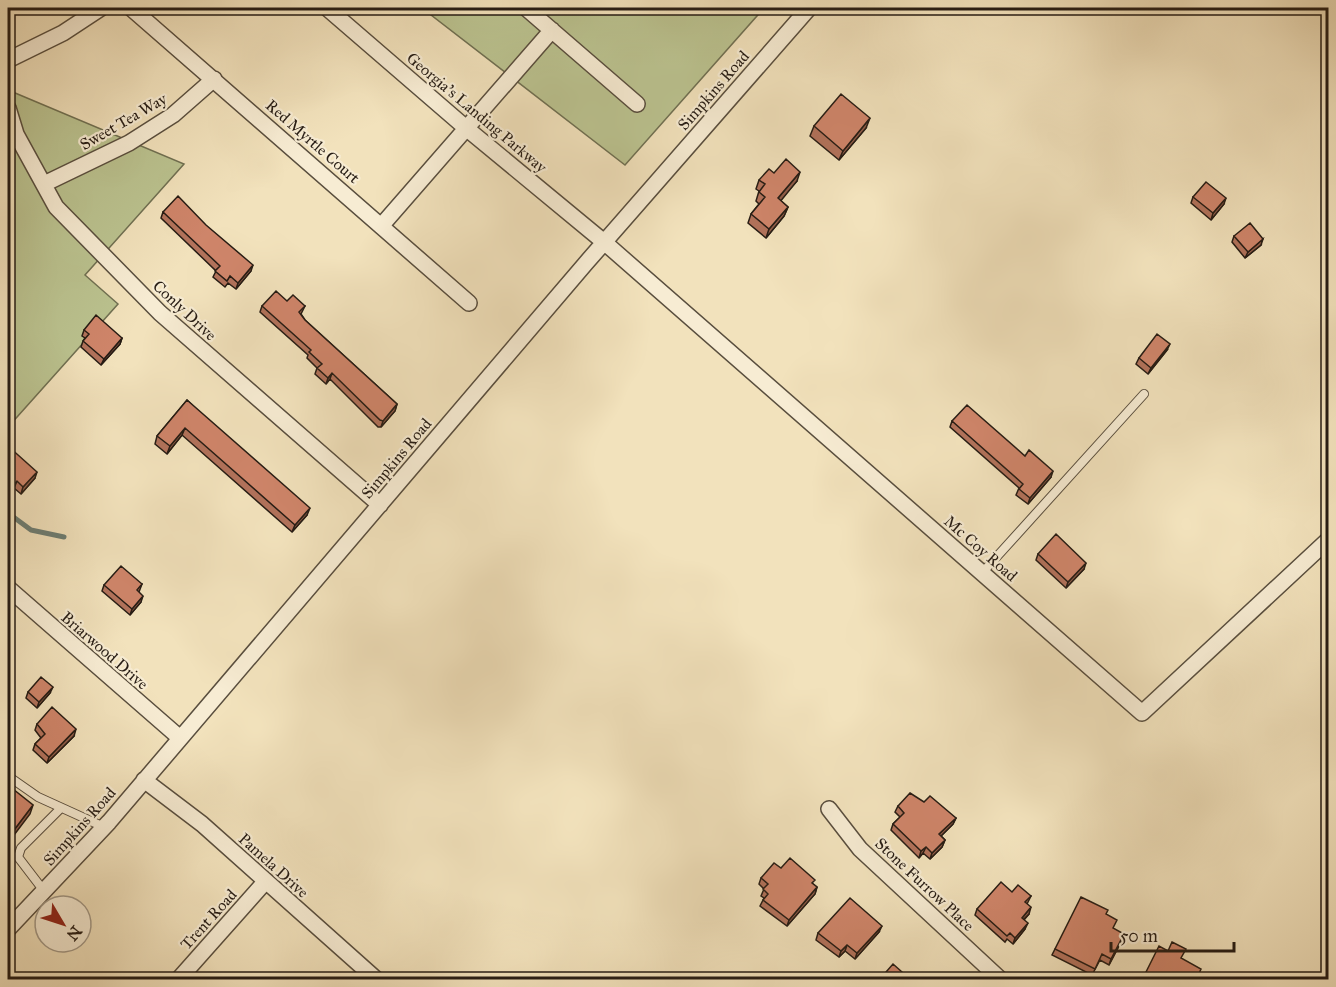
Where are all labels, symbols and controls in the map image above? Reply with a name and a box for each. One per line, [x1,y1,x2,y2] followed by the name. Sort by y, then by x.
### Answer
[674,47,753,134] street label: Simpkins Road
[402,48,551,178] street label: Georgia's Landing Parkway
[77,89,170,154] street label: Sweet Tea Way
[262,95,364,188] street label: Red Myrtle Court
[149,276,221,345] street label: Conly Drive
[357,414,435,502] street label: Simpkins Road
[940,512,1021,585] street label: Mc Coy Road
[57,607,152,694] street label: Briarwood Drive
[39,783,119,869] street label: Simpkins Road
[235,829,313,902] street label: Pamela Drive
[871,834,978,935] street label: Stone Furrow Place
[176,885,240,954] street label: Trent Road
[33,894,93,954] north arrow
[1111,915,1234,953] scale bar
[62,922,86,945] text: N
[1120,925,1158,947] text: 50 m

